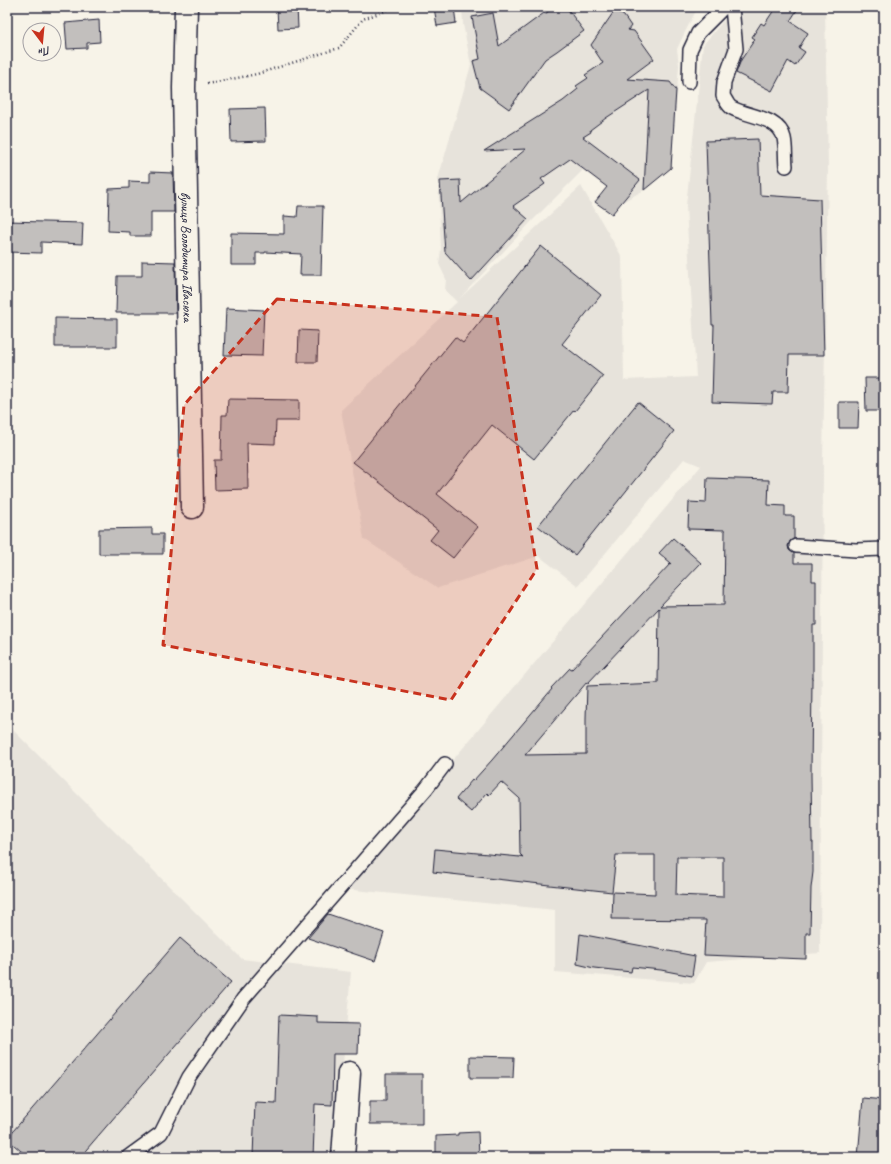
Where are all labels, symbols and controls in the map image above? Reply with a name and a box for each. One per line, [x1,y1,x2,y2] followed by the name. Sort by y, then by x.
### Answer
[22,22,62,62] north arrow
[36,43,52,60] text: Пн
[177,192,197,323] street label: вулиця Володимира Івасюка

